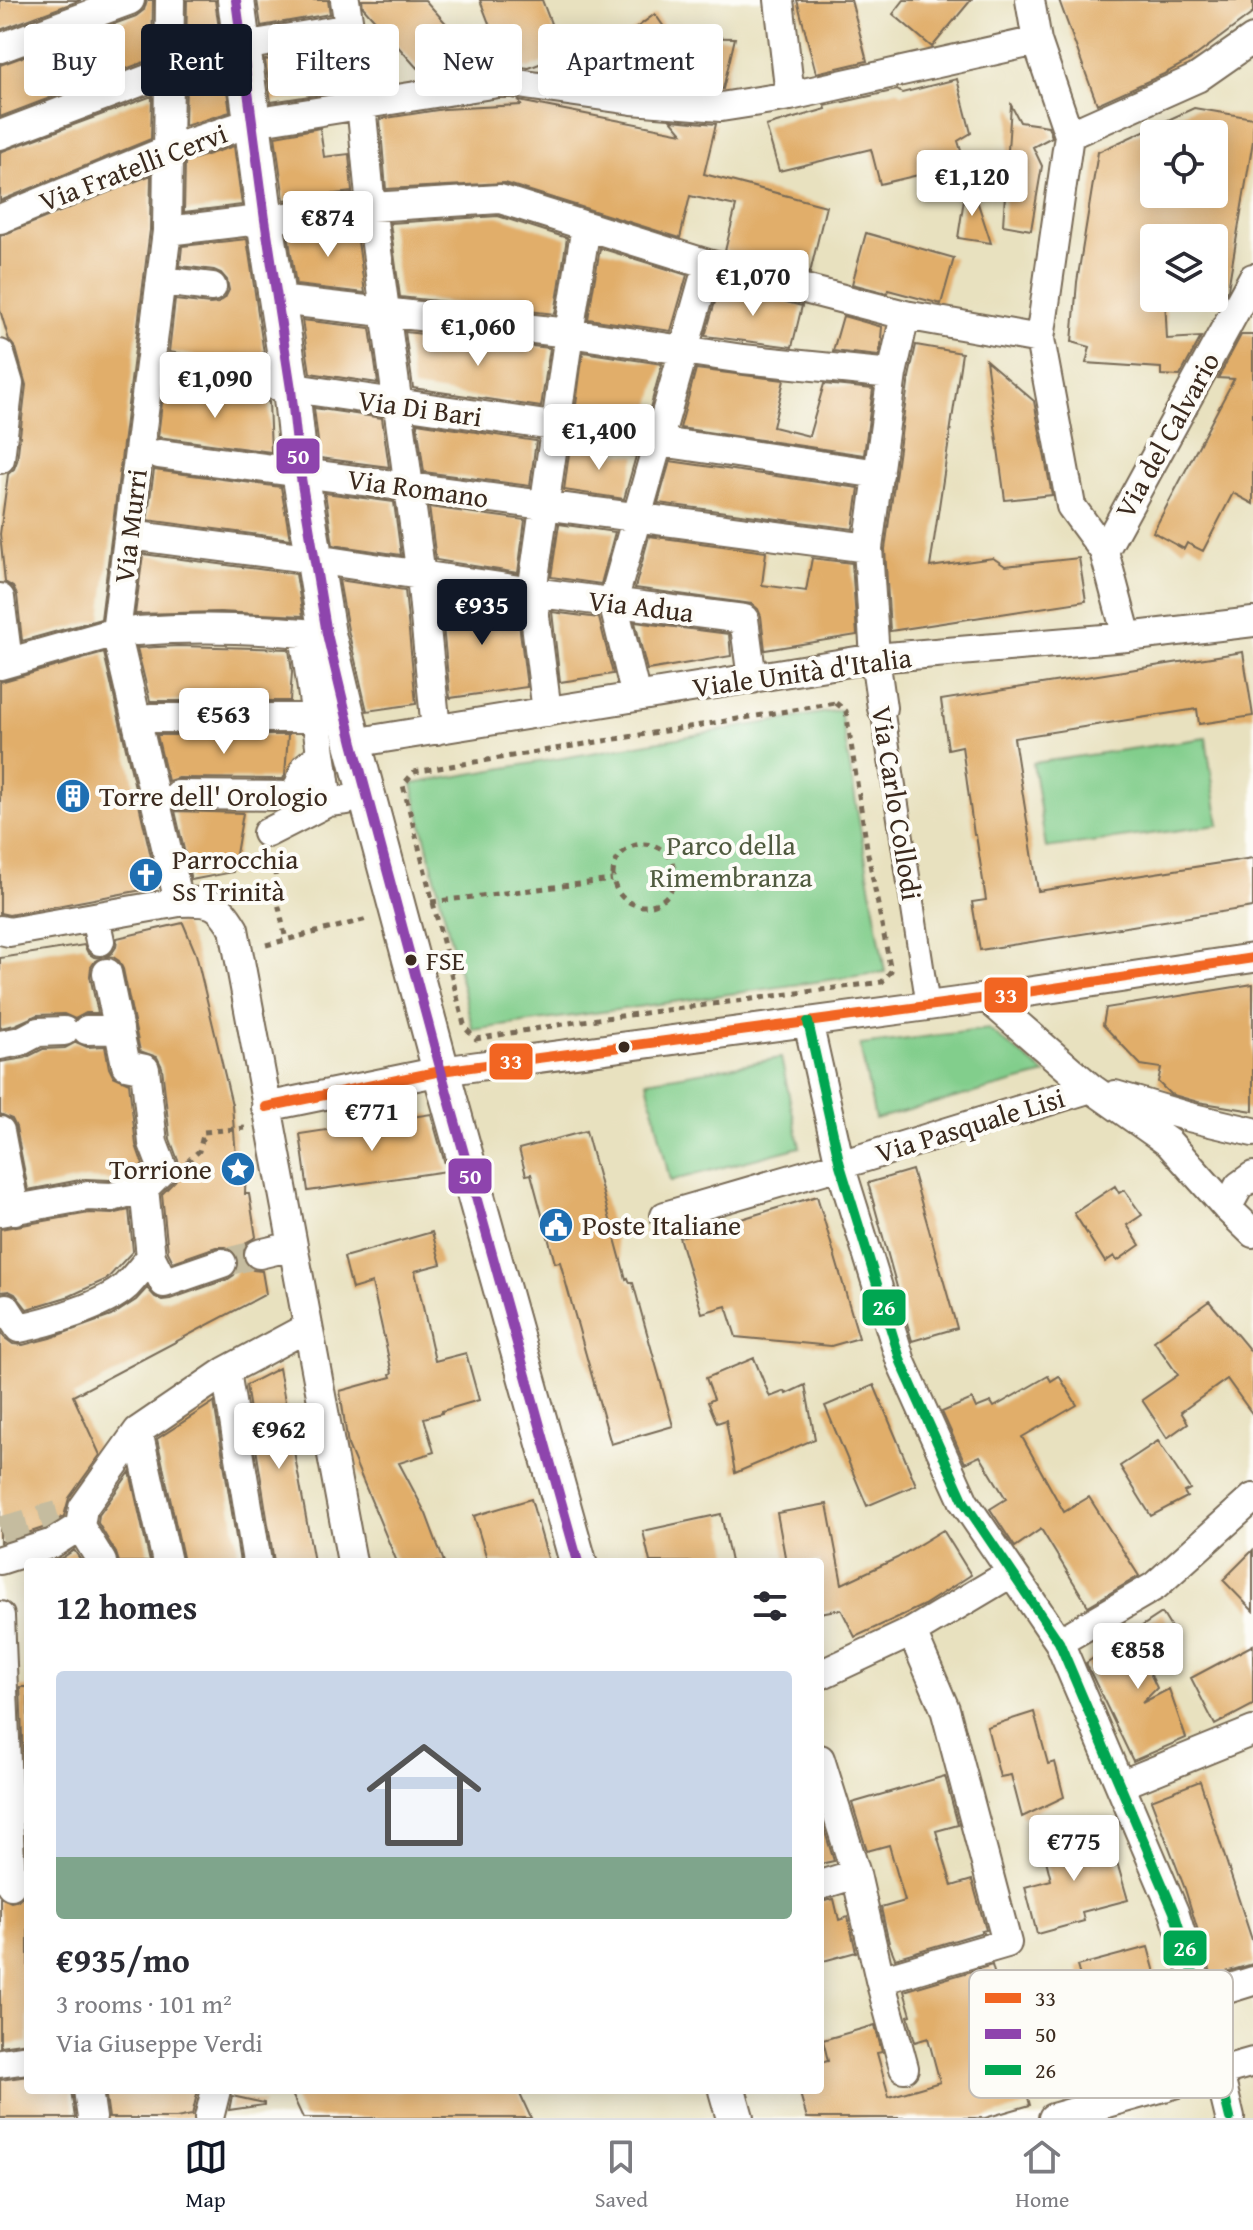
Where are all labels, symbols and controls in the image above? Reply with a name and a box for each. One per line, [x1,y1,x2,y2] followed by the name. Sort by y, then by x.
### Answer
[24,24,125,96] chip: Buy
[141,24,252,96] chip: Rent
[268,24,399,96] chip: Filters
[415,24,522,96] chip: New
[538,24,723,96] chip: Apartment
[33,112,233,221] street label: Via Fratelli Cervi
[1140,120,1228,312] map controls
[1140,120,1228,208] button: locate
[907,150,1037,218] pin: €1,120
[935,156,1009,195] text: €1,120
[281,191,375,259] pin: €874
[301,197,355,236] text: €874
[1140,224,1228,312] button: layers
[688,250,818,318] pin: €1,070
[716,256,790,295] text: €1,070
[413,300,543,368] pin: €1,060
[441,306,515,345] text: €1,060
[1104,344,1229,525] street label: Via del Calvario
[150,352,280,420] pin: €1,090
[178,358,252,397] text: €1,090
[355,378,485,437] street label: Via Di Bari
[534,404,664,472] pin: €1,400
[562,410,636,449] text: €1,400
[275,437,321,475] line badge: 50
[287,440,309,472] text: 50
[345,457,491,518] street label: Via Romano
[102,466,157,585] street label: Via Murri
[435,579,529,647] pin: €935
[586,579,697,632] street label: Via Adua
[455,585,509,624] text: €935
[690,636,915,707] street label: Viale Unità d'Italia
[177,688,271,756] pin: €563
[197,694,251,733] text: €563
[862,703,933,903] street label: Via Carlo Collodi
[99,775,328,816] place label: Torre dell' Orologio
[54,777,92,815] building icon: Torre dell' Orologio
[649,824,813,897] park label: Parco della Rimembranza
[172,838,299,911] place label: Parrocchia Ss Trinità
[127,856,165,894] church icon: Parrocchia Ss Trinità
[426,941,465,980] place label: FSE
[403,952,419,968] marker: FSE
[983,976,1029,1014] line badge: 33
[995,979,1017,1011] text: 33
[616,1039,632,1055] unlabelled marker
[488,1042,534,1081] line badge: 33
[500,1045,522,1077] text: 33
[870,1076,1070,1173] street label: Via Pasquale Lisi
[325,1085,419,1153] pin: €771
[345,1091,399,1130] text: €771
[109,1148,212,1189] place label: Torrione
[219,1150,257,1188] place icon: Torrione
[447,1157,493,1195] line badge: 50
[459,1160,481,1192] text: 50
[582,1204,741,1245] place label: Poste Italiane
[537,1206,575,1244] public building icon: Poste Italiane
[861,1288,907,1327] line badge: 26
[873,1291,895,1323] text: 26
[232,1403,326,1471] pin: €962
[252,1409,306,1448] text: €962
[56,1582,197,1631] text: 12 homes
[748,1584,792,1628] icon: filters
[1091,1623,1185,1691] pin: €858
[1111,1629,1165,1668] text: €858
[352,1723,496,1867] icon: home
[1027,1815,1121,1883] pin: €775
[1047,1821,1101,1860] text: €775
[1162,1929,1208,1967] line badge: 26
[1174,1932,1196,1964] text: 26
[56,1935,190,1984] text: €935/mo
[969,1970,1233,2098] legend
[1035,1982,1056,2014] text: 33
[56,1984,232,2023] text: 3 rooms · 101 m²
[1035,2018,1056,2050] text: 50
[56,2023,263,2062] text: Via Giuseppe Verdi
[1035,2054,1056,2086] text: 26
[184,2135,228,2215] tab: Map
[595,2135,648,2215] tab: Saved
[1015,2135,1069,2215] tab: Home

